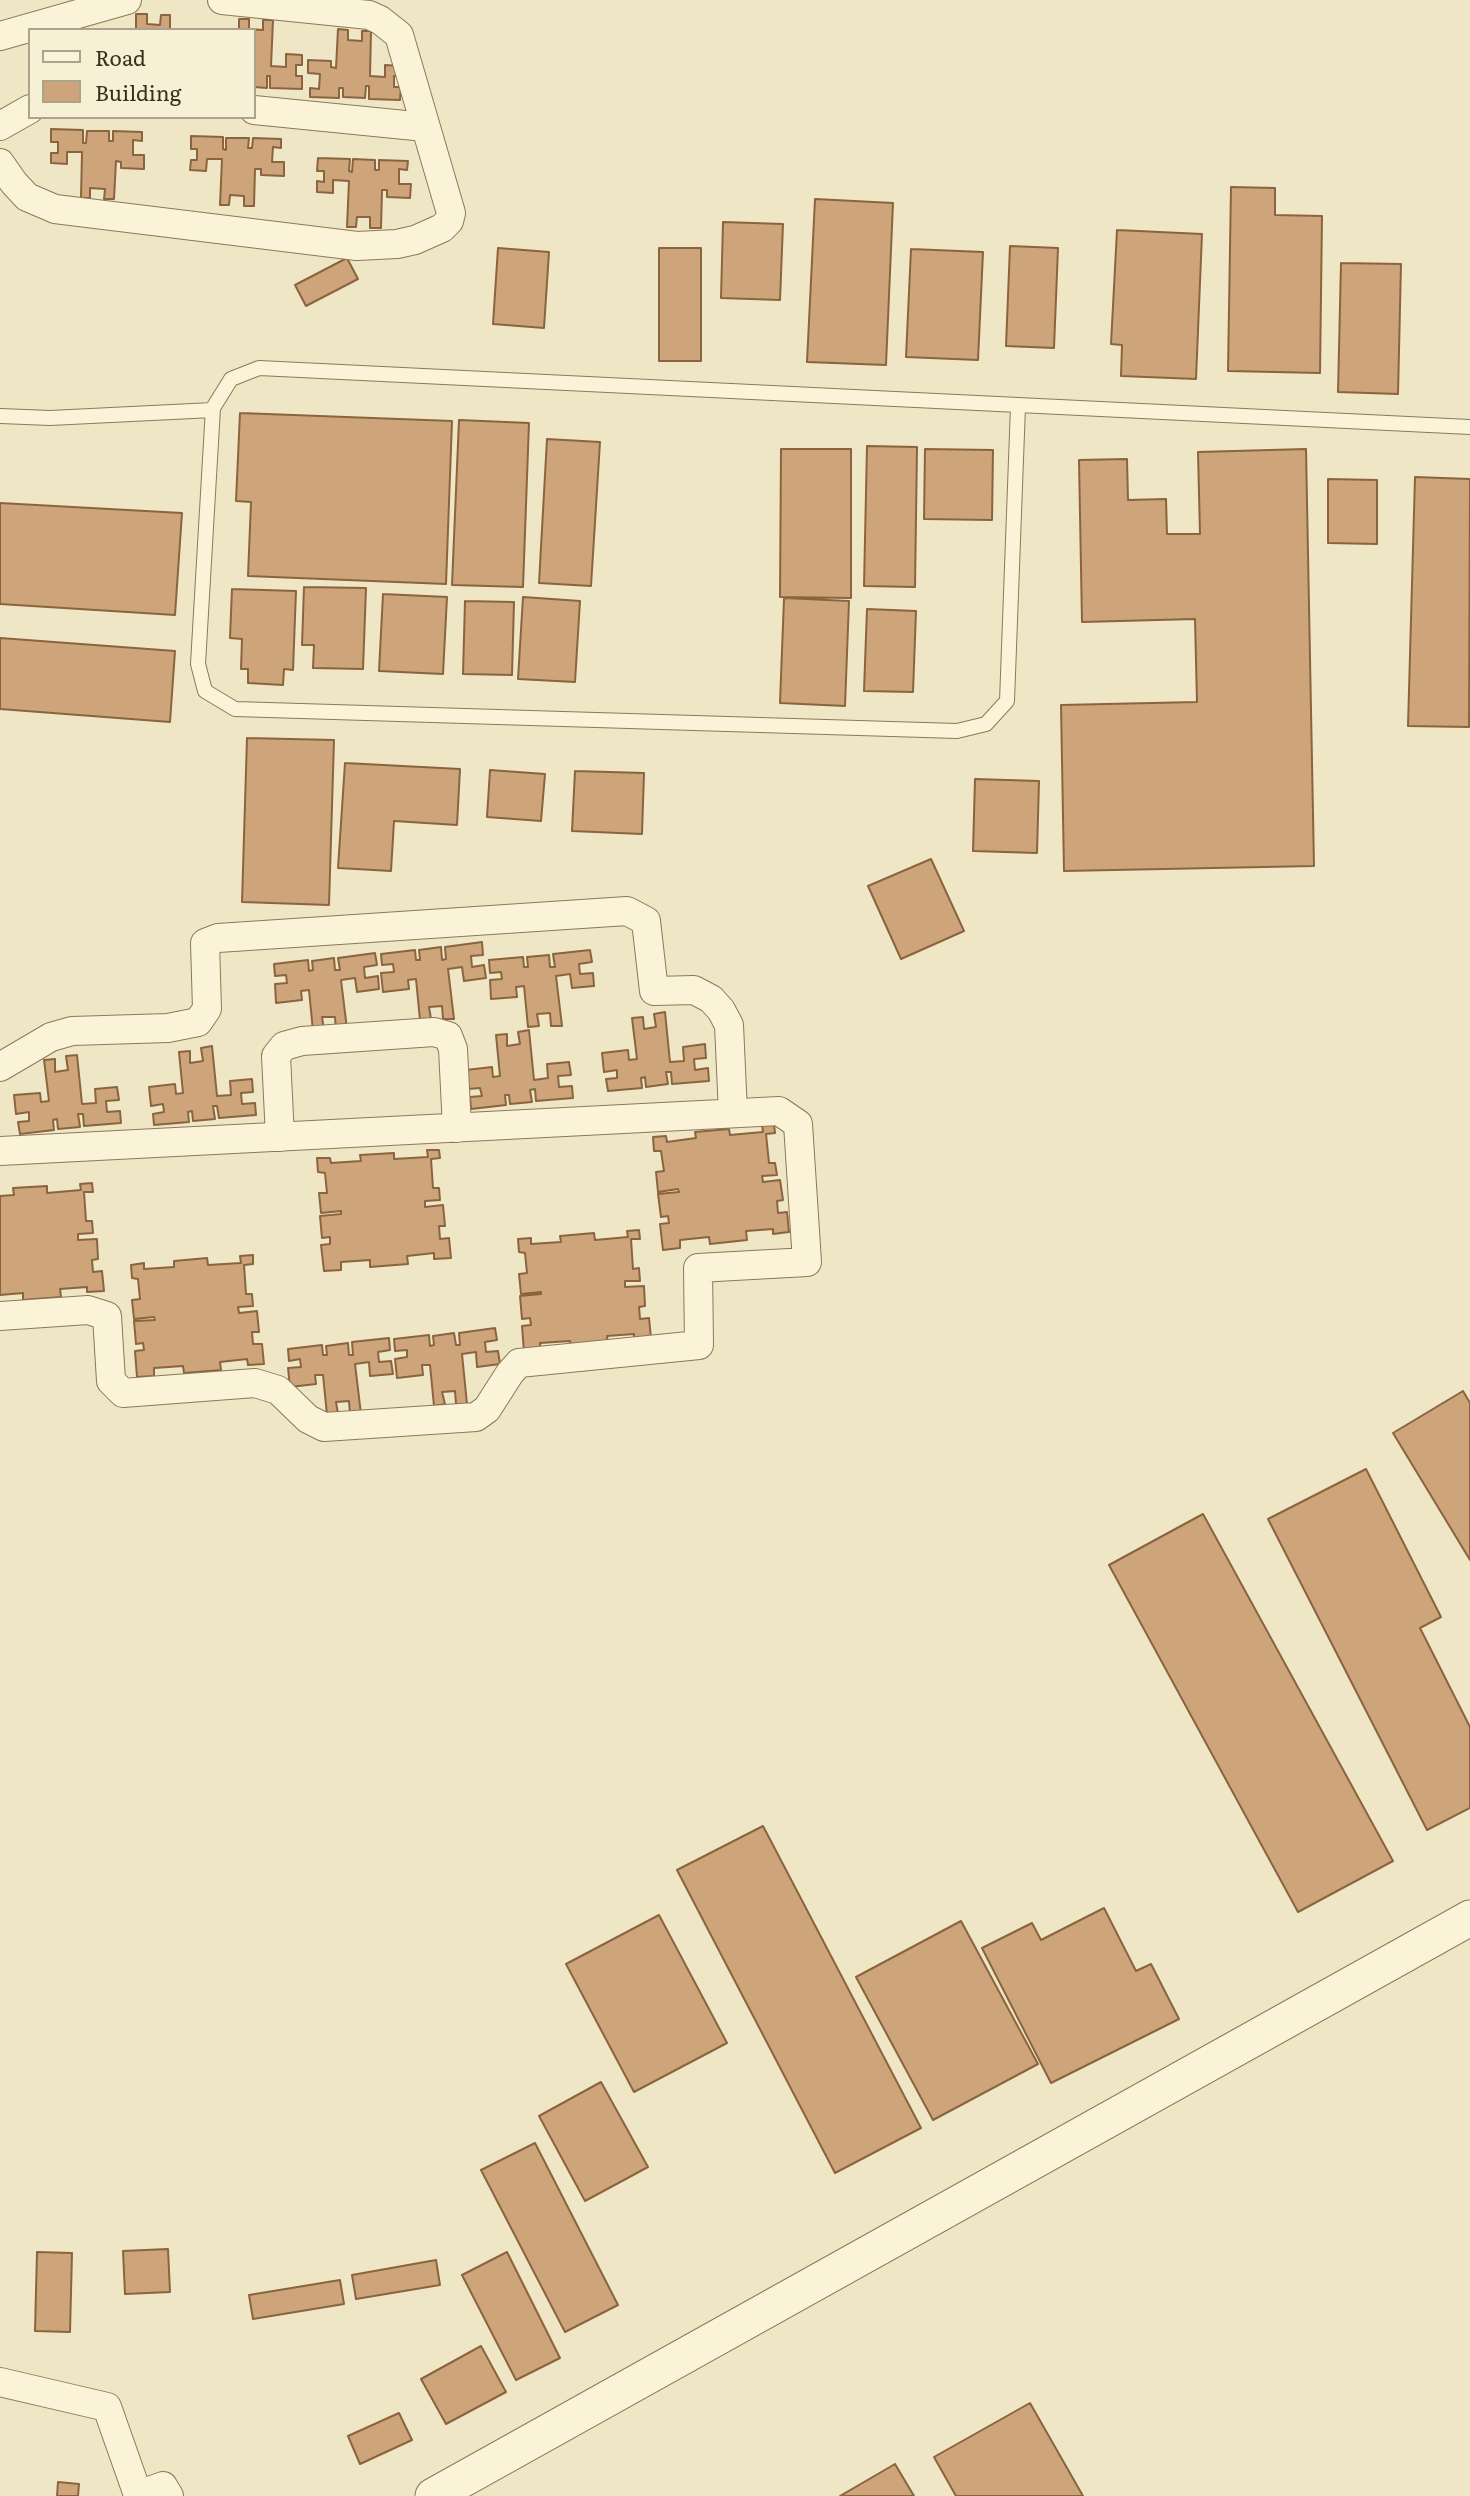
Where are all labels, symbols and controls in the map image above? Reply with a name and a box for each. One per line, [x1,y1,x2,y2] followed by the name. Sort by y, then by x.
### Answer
[28,28,256,119] legend
[95,41,146,72] text: Road
[95,76,181,107] text: Building

